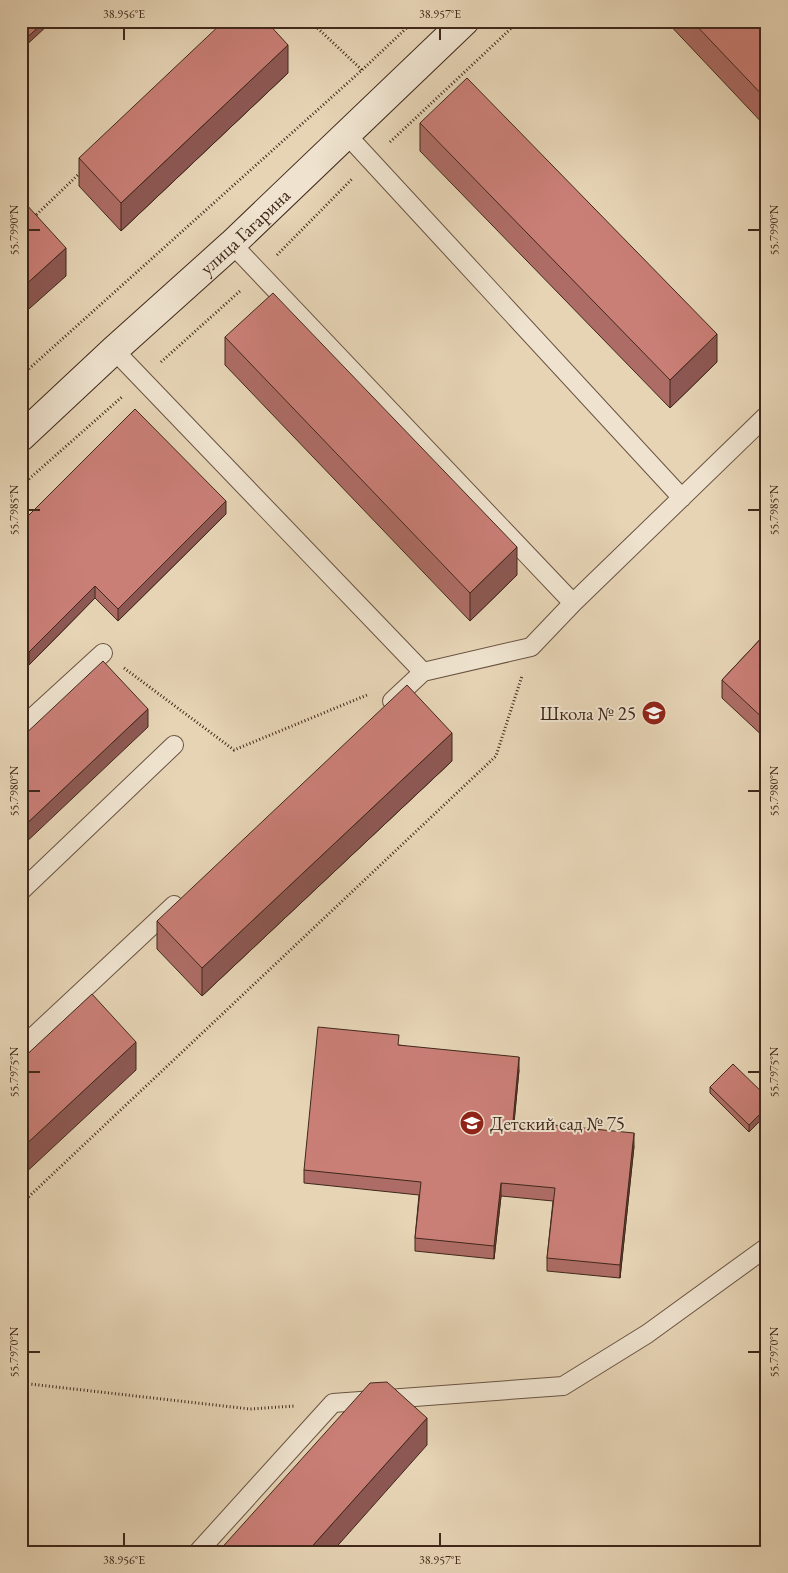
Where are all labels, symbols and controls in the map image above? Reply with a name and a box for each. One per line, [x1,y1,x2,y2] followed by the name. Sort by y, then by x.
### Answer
[103,6,145,22] text: 38.956°E
[419,6,461,22] text: 38.957°E
[195,183,296,280] street label: улица Гагарина
[6,204,22,255] text: 55.7990°N
[766,204,782,255] text: 55.7990°N
[6,484,22,535] text: 55.7985°N
[766,484,782,535] text: 55.7985°N
[641,700,667,726] school or university icon: Школа № 25
[540,701,636,726] place label: Школа № 25
[6,765,22,816] text: 55.7980°N
[766,765,782,816] text: 55.7980°N
[6,1046,22,1097] text: 55.7975°N
[766,1046,782,1097] text: 55.7975°N
[459,1110,485,1136] school or university icon: Детский сад № 75
[490,1111,625,1136] place label: Детский сад № 75
[6,1326,22,1377] text: 55.7970°N
[766,1326,782,1377] text: 55.7970°N
[103,1552,145,1568] text: 38.956°E
[419,1552,461,1568] text: 38.957°E

